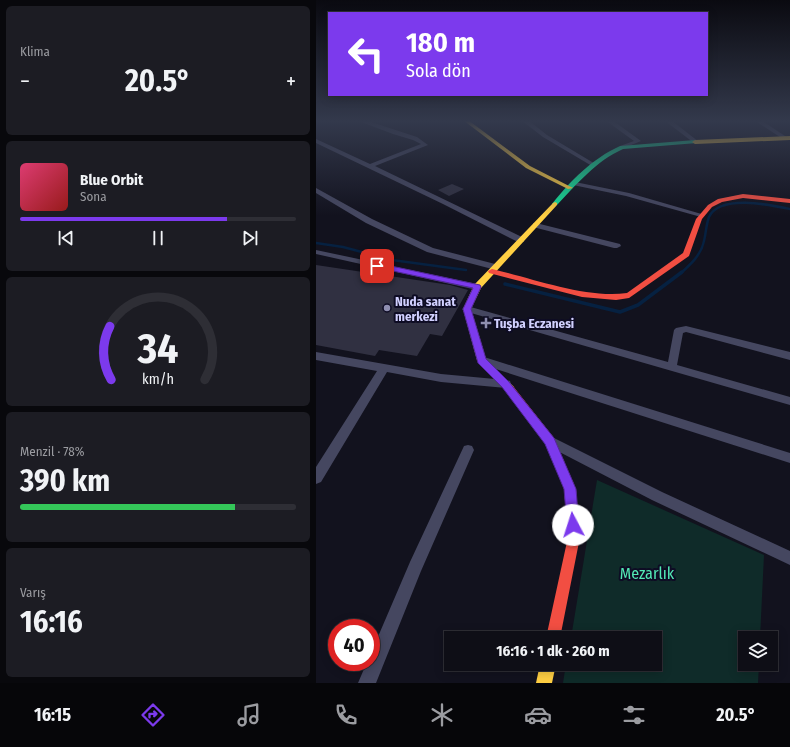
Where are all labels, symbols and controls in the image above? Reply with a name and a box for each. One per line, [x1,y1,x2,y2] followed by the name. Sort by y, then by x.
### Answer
[406,26,475,59] text: 180 m
[340,28,392,80] icon: left
[20,44,50,59] text: Klima
[406,60,471,82] text: Sola dön
[125,63,191,99] text: 20.5°
[20,68,30,95] text: −
[286,68,296,95] text: +
[80,171,143,189] text: Blue Orbit
[80,189,107,204] text: Sona
[55,227,77,249] icon: previous
[147,227,169,249] icon: pause
[239,227,261,249] icon: next
[360,249,394,283] pin
[366,255,388,277] icon: arrive
[395,294,456,324] place label: Nuda sanat merkezi
[382,303,392,313] marker: Nuda sanat merkezi
[494,316,574,332] place label: Tuşba Eczanesi
[481,318,491,328] marker: Tuşba Eczanesi
[137,323,178,373] text: 34
[142,370,174,387] text: km/h
[20,444,84,459] text: Menzil · 78%
[20,463,110,499] text: 390 km
[552,504,594,546] position arrow
[620,564,675,583] park label: Mezarlık
[20,585,46,600] text: Varış
[20,604,83,640] text: 16:16
[328,619,380,671] speed limit sign: 40
[738,631,778,671] map controls
[738,631,778,671] button: layers
[496,642,610,660] text: 16:16 · 1 dk · 260 m
[139,701,167,729] icon: directions
[235,701,263,729] icon: music
[332,701,360,729] icon: phone
[428,701,456,729] icon: climate
[524,701,552,729] icon: car
[620,701,648,729] icon: filters
[34,704,71,726] text: 16:15
[716,704,756,726] text: 20.5°

